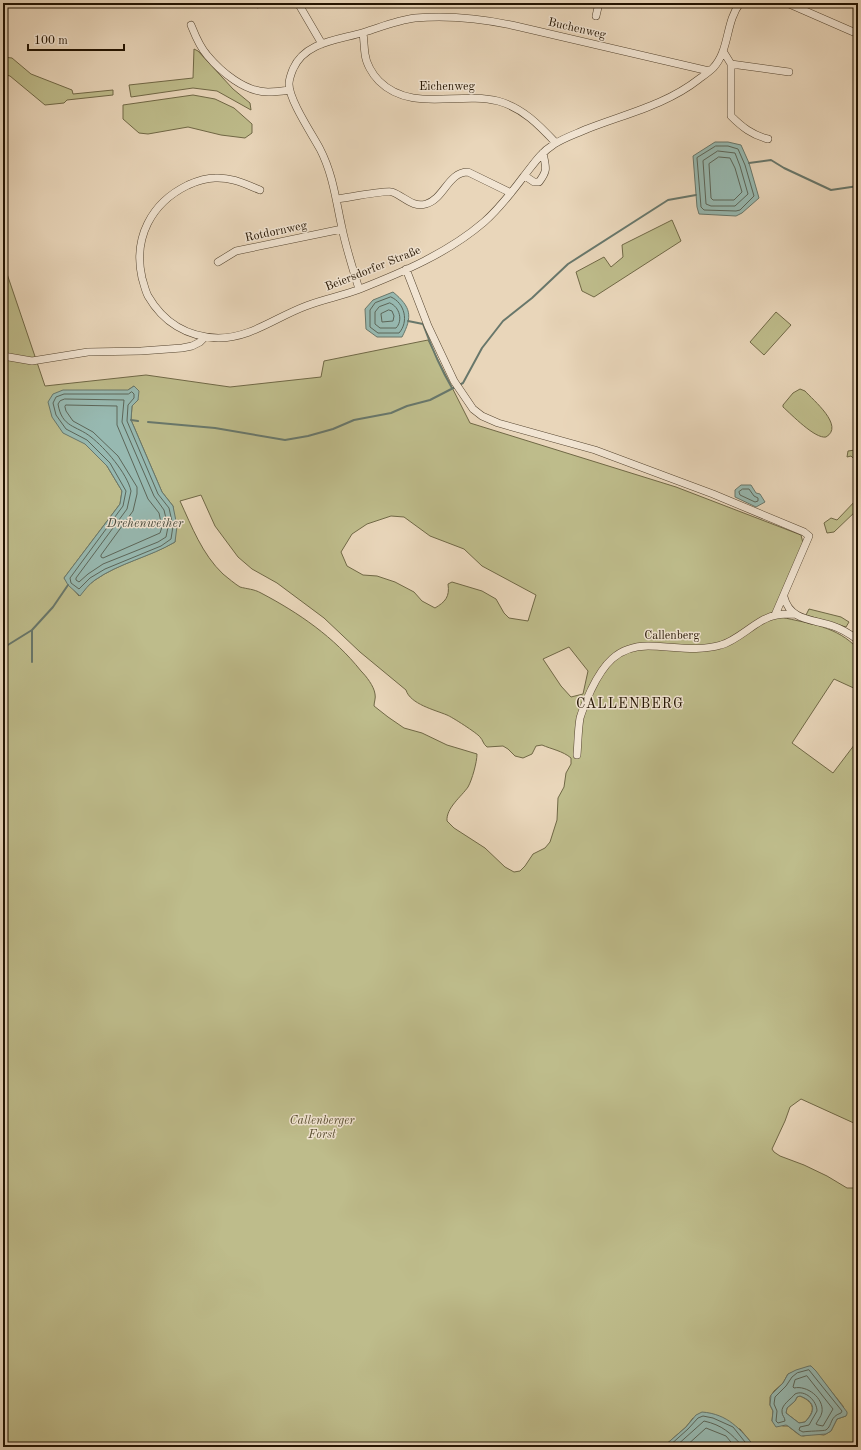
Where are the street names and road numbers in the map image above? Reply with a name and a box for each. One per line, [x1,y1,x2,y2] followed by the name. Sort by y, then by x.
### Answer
[547,16,608,42] street label: Buchenweg
[419,81,476,93] street label: Eichenweg
[244,219,309,244] street label: Rotdornweg
[324,244,423,294] street label: Beiersdorfer Straße
[644,630,700,642] street label: Callenberg

